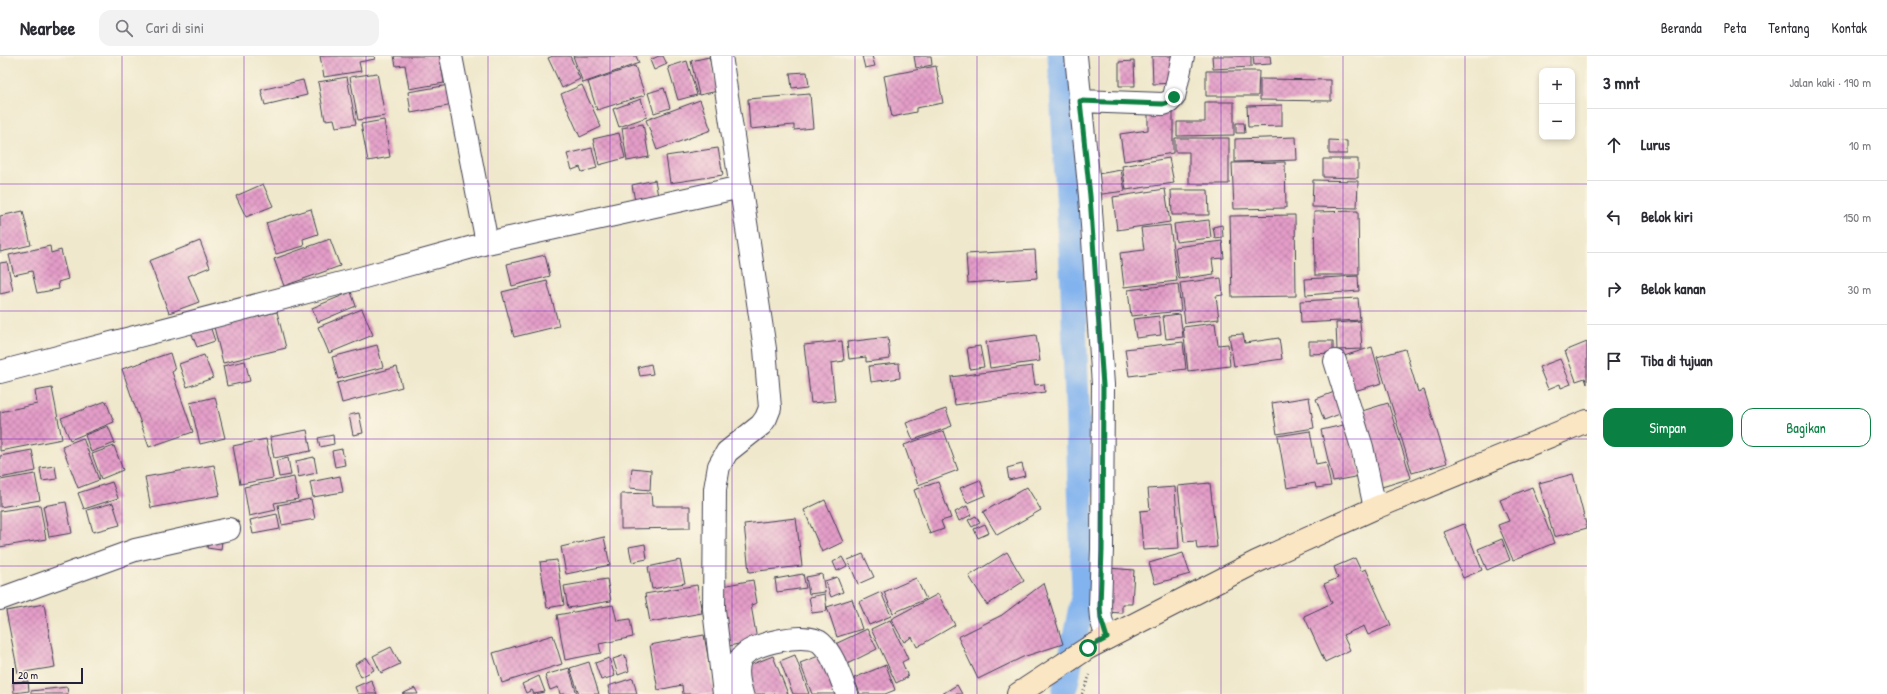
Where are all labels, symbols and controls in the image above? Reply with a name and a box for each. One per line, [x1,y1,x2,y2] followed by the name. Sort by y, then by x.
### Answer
[99,10,379,46] search box
[20,15,75,41] text: Nearbee
[113,17,135,39] icon: search
[145,17,204,38] text: Cari di sini
[1661,18,1702,37] text: Beranda
[1724,18,1746,37] text: Peta
[1768,18,1810,37] text: Tentang
[1832,18,1867,37] text: Kontak
[1539,68,1575,140] map controls
[1539,68,1575,104] button: +
[1603,71,1640,94] text: 3 mnt
[1789,73,1871,91] text: Jalan kaki · 190 m
[1165,88,1183,106] route end
[1539,104,1575,140] button: −
[1603,134,1625,156] icon: ahead
[1641,134,1670,155] text: Lurus
[1849,136,1871,154] text: 10 m
[1603,206,1625,228] icon: left
[1641,206,1693,227] text: Belok kiri
[1843,208,1871,226] text: 150 m
[1603,278,1625,300] icon: right
[1641,278,1706,299] text: Belok kanan
[1848,280,1871,298] text: 30 m
[1603,350,1625,372] icon: arrive
[1641,350,1713,371] text: Tiba di tujuan
[1603,408,1733,447] button: Simpan
[1741,408,1871,447] button: Bagikan
[1079,639,1097,657] route start
[12,666,83,685] scale bar
[18,668,38,682] text: 20 m

